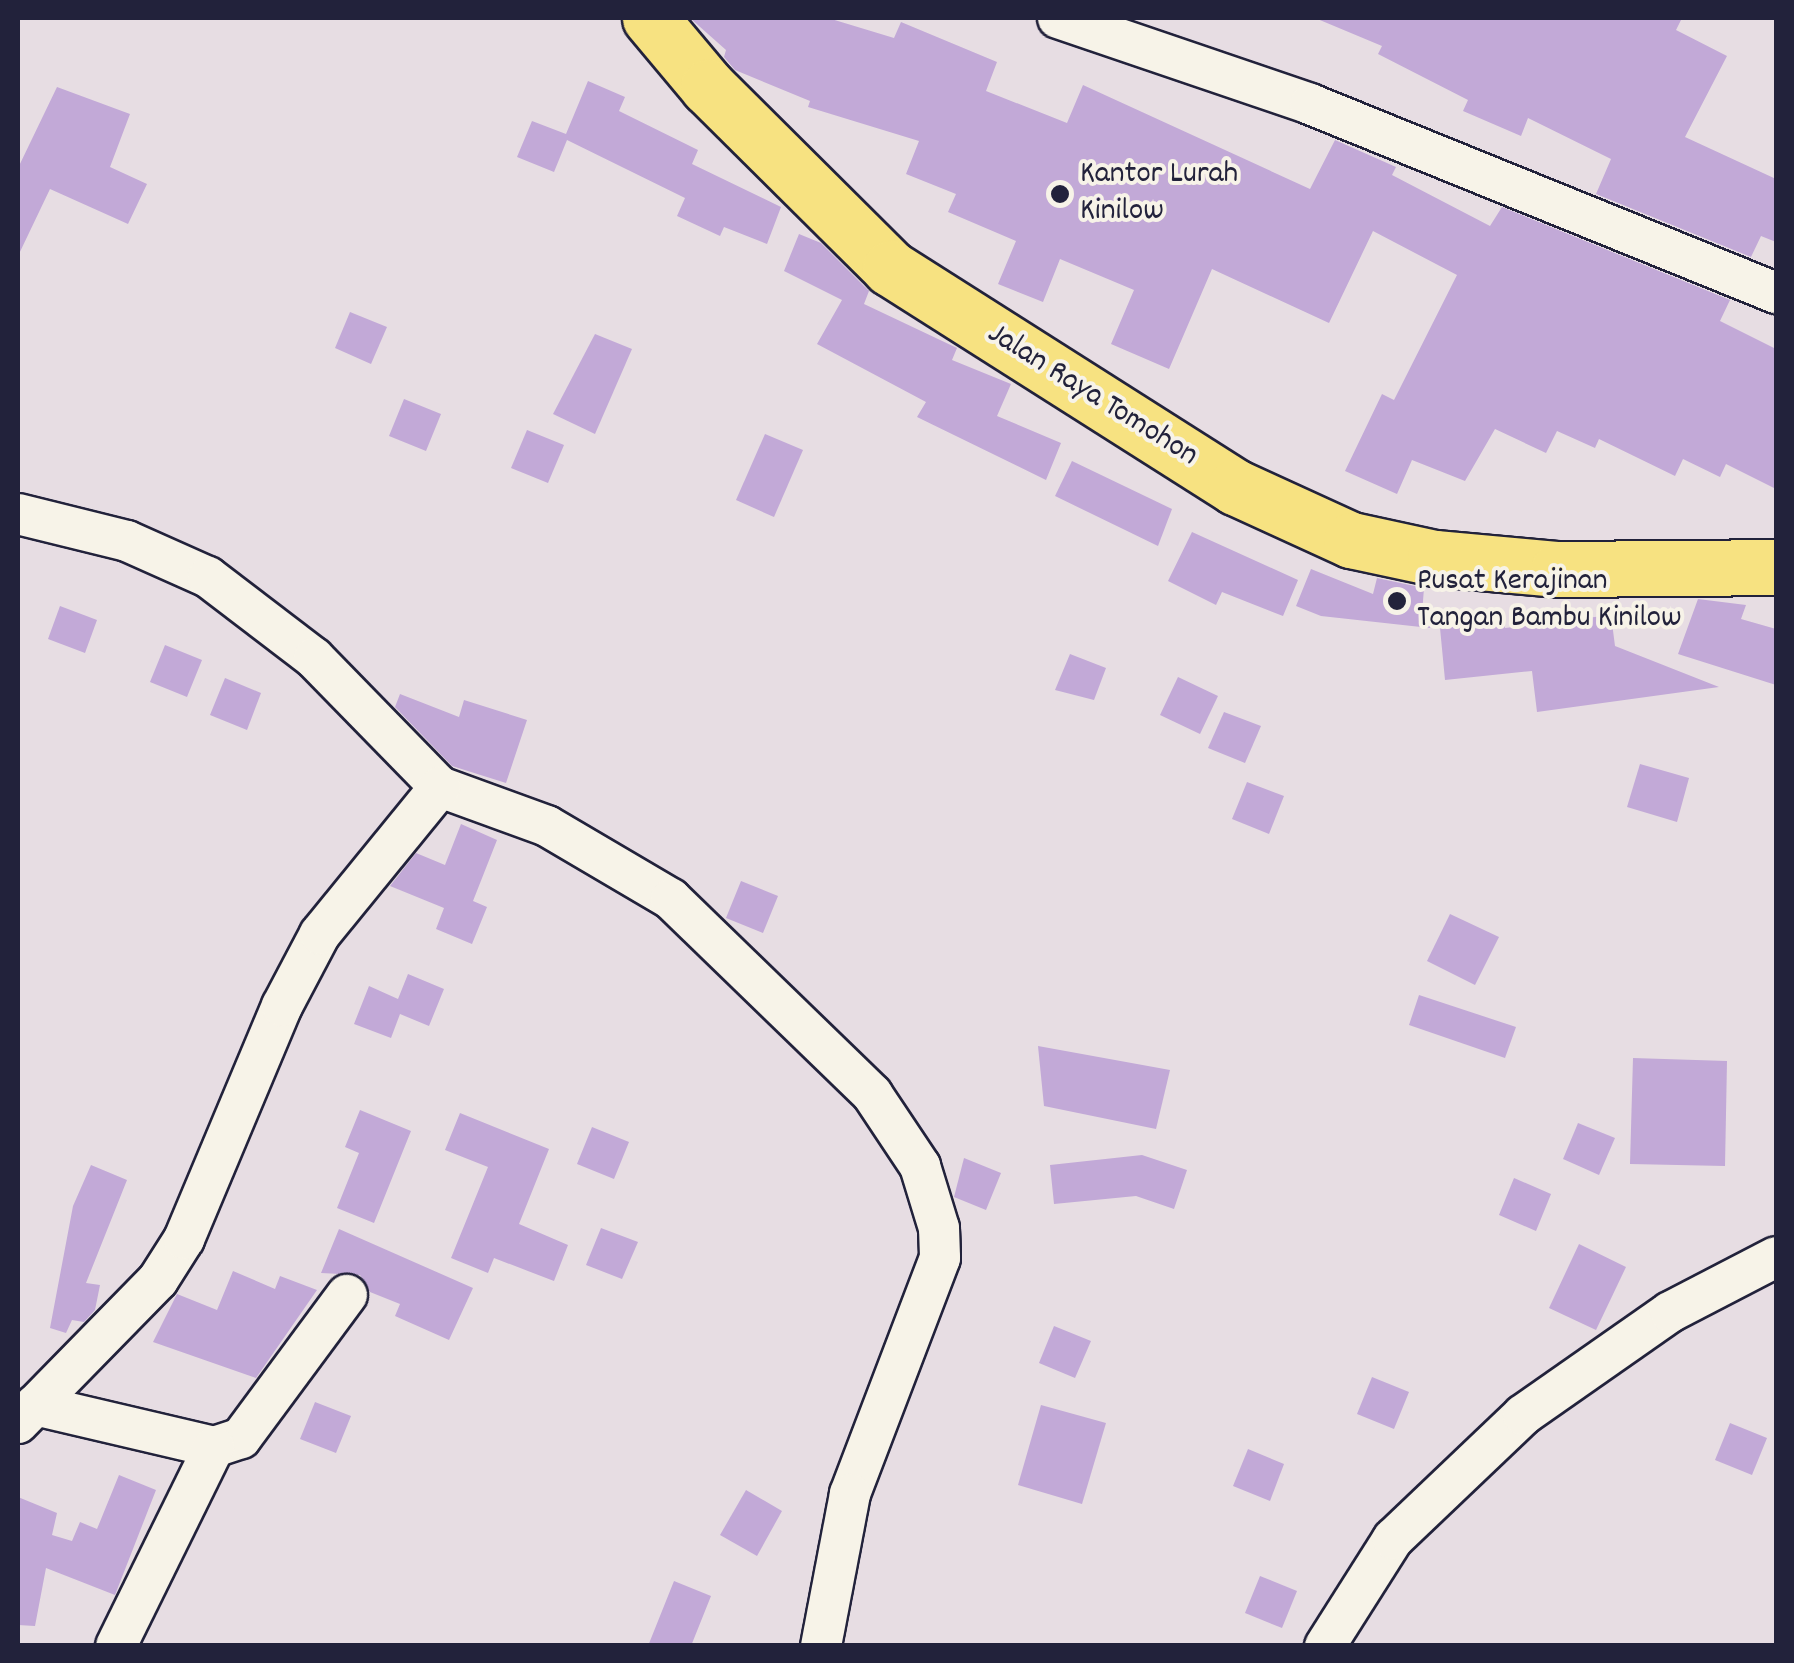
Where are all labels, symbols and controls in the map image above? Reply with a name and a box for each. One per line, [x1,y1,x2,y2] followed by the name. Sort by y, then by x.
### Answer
[1080,157,1238,232] place label: Kantor Lurah Kinilow
[1049,183,1071,205] marker: Kantor Lurah Kinilow
[979,316,1205,476] street label: Jalan Raya Tomohon
[1417,564,1682,639] place label: Pusat Kerajinan Tangan Bambu Kinilow
[1386,590,1408,612] marker: Pusat Kerajinan Tangan Bambu Kinilow

